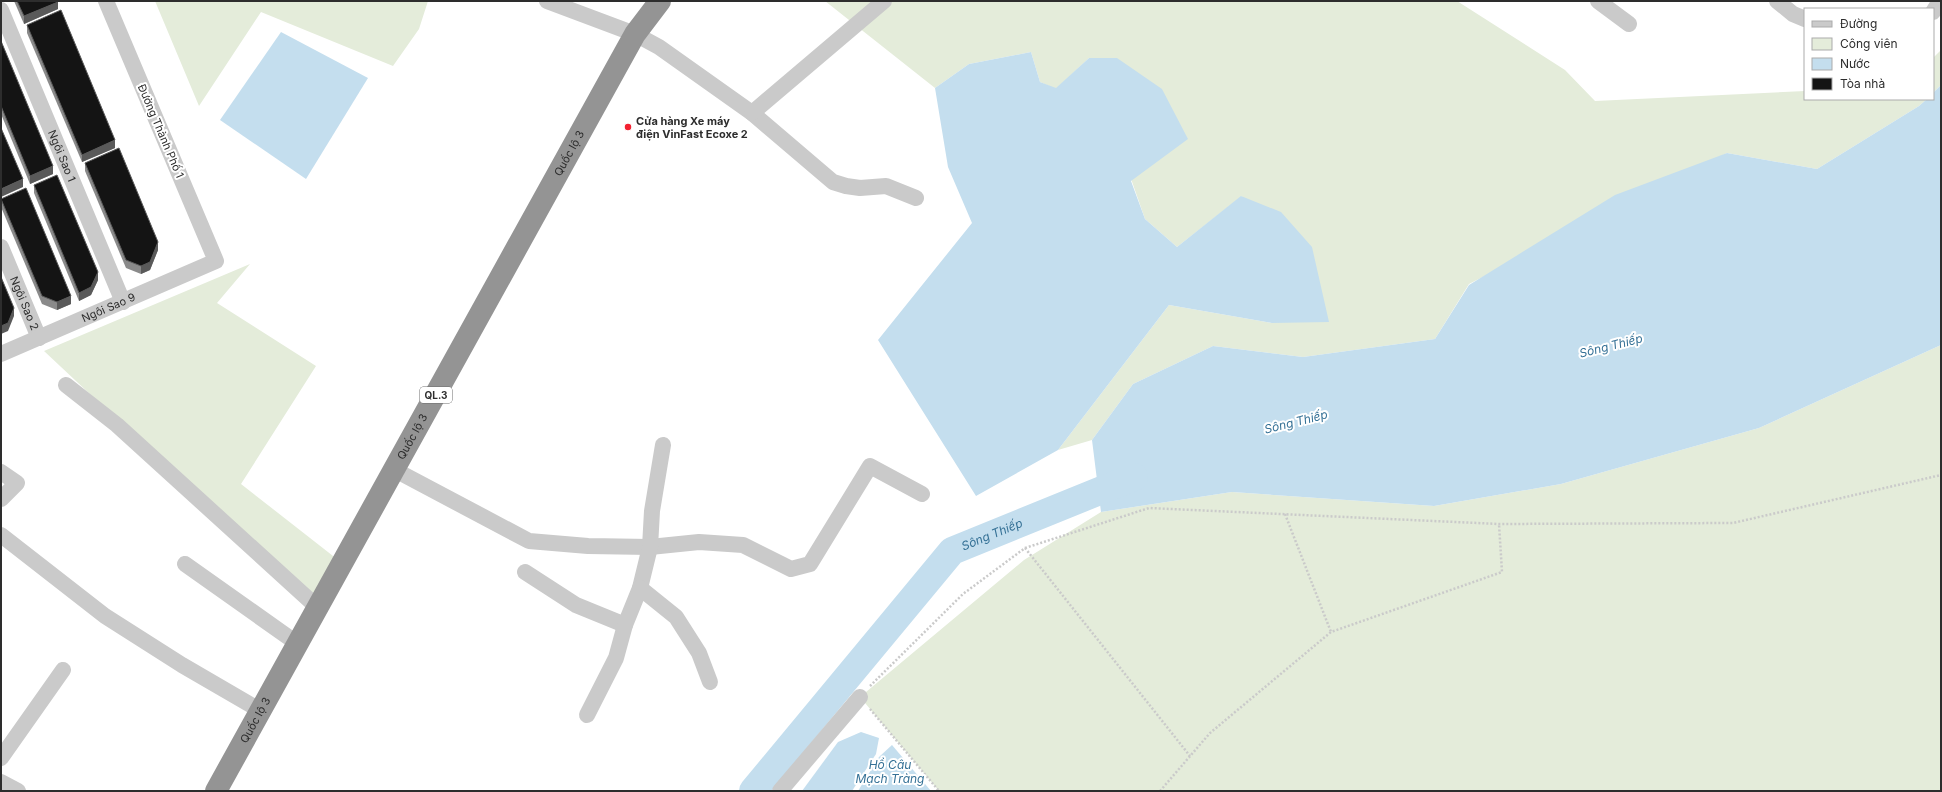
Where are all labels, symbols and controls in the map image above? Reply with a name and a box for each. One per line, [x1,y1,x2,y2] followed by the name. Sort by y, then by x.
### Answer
[1804,8,1934,100] legend
[1840,16,1877,31] text: Đường
[1840,36,1898,51] text: Công viên
[1840,56,1870,71] text: Nước
[1840,76,1885,91] text: Tòa nhà
[135,82,187,180] street label: Đường Thành Phố 1
[636,114,748,141] place label: Cửa hàng Xe máy điện VinFast Ecoxe 2
[623,122,633,132] marker: Cửa hàng Xe máy điện VinFast Ecoxe 2
[45,128,79,184] street label: Ngôi Sao 1
[551,128,587,178] street label: Quốc lộ 3
[7,274,42,332] street label: Ngôi Sao 2
[79,290,138,325] street label: Ngôi Sao 9
[1578,330,1644,361] water label: Sông Thiếp
[420,387,452,403] road number: QL.3
[1263,406,1329,437] water label: Sông Thiếp
[394,411,430,462] street label: Quốc lộ 3
[959,515,1025,553] water label: Sông Thiếp
[237,695,274,745] street label: Quốc lộ 3
[856,757,924,786] water label: Hồ Câu Mạch Tràng

